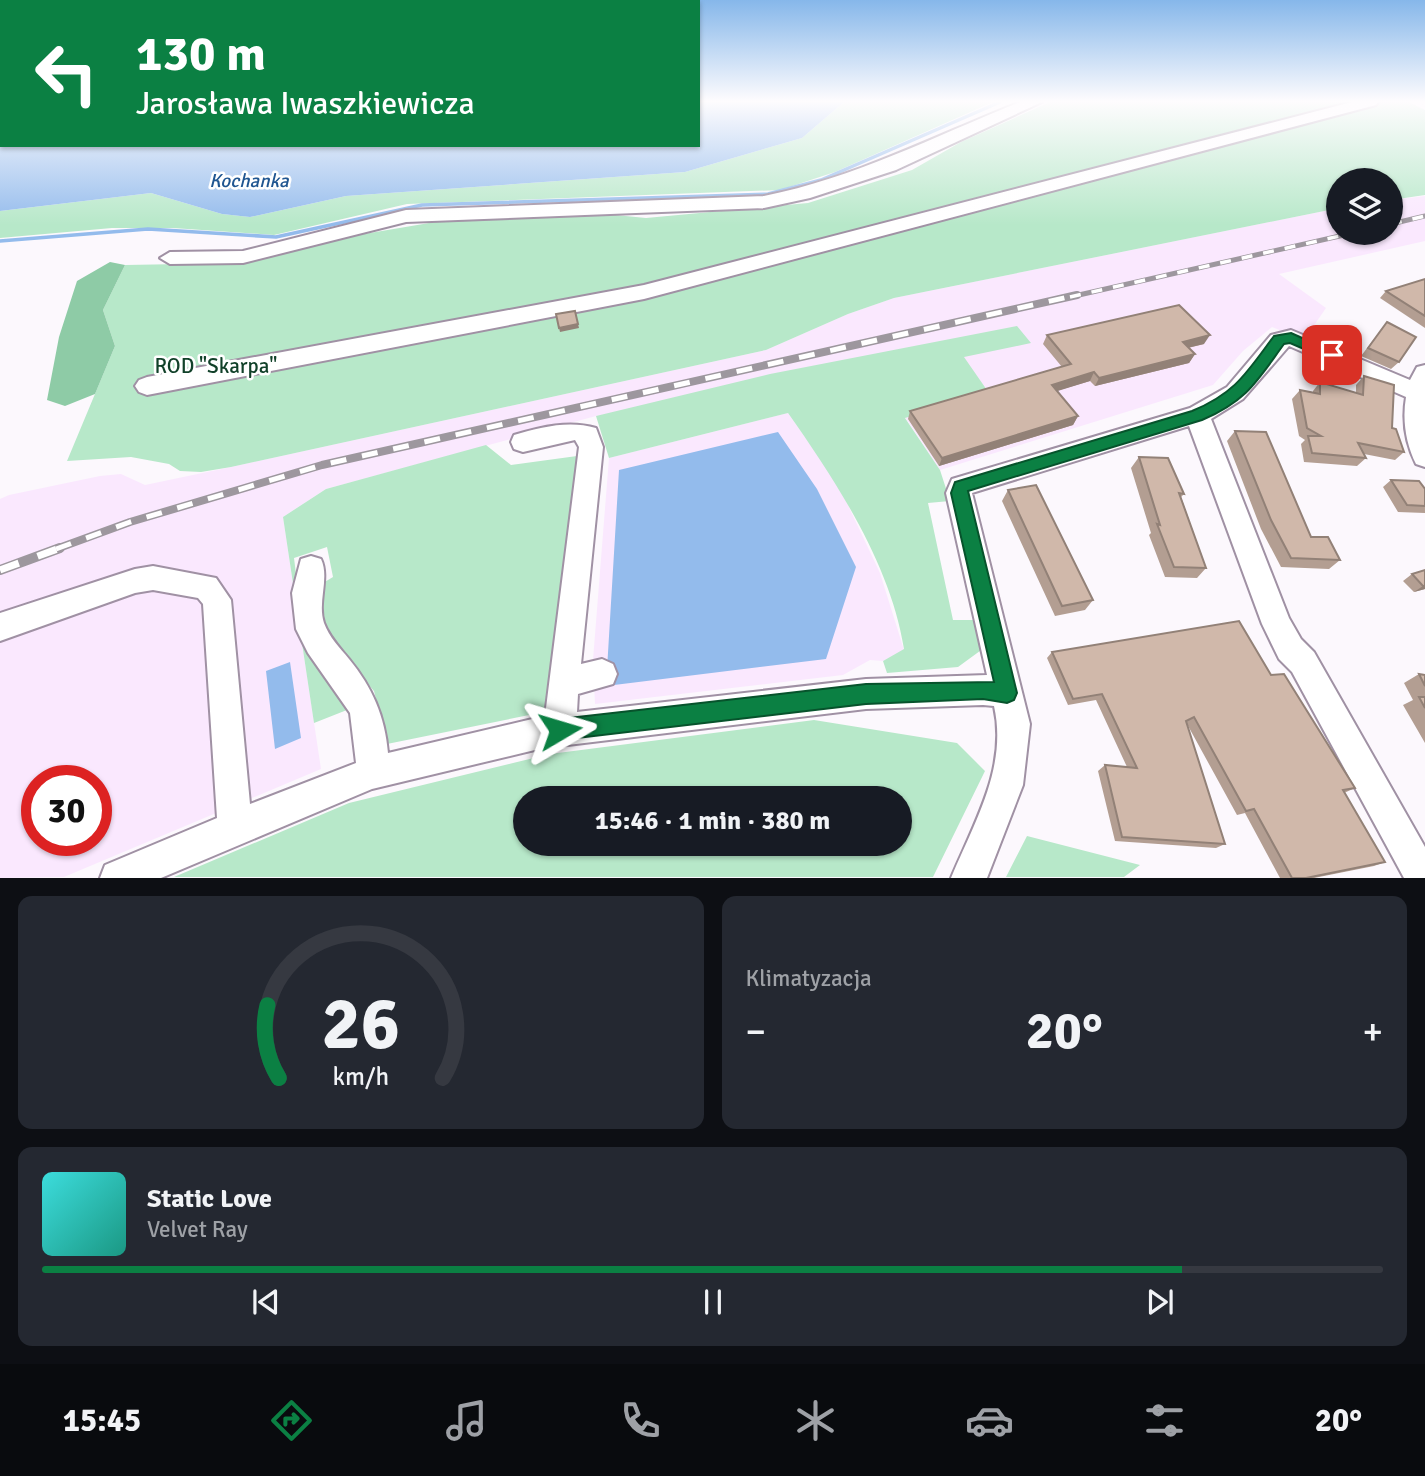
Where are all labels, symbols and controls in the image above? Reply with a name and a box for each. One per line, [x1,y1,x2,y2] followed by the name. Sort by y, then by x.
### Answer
[136,24,266,84] text: 130 m
[21,28,112,119] icon: left
[136,84,475,123] text: Jarosława Iwaszkiewicza
[1326,168,1403,245] map controls
[1326,168,1403,245] button: layers
[209,169,290,193] water label: Kochanka
[1302,325,1362,385] pin
[1313,336,1351,374] icon: arrive
[155,353,277,379] park label: ROD "Skarpa"
[523,693,597,767] position arrow
[21,765,112,856] speed limit sign: 30
[595,805,830,837] text: 15:46 · 1 min · 380 m
[746,964,872,993] text: Klimatyzacja
[321,981,400,1070] text: 26
[1026,999,1103,1063] text: 20°
[746,1008,766,1055] text: −
[1362,1008,1383,1055] text: +
[332,1061,389,1092] text: km/h
[147,1183,272,1215] text: Static Love
[147,1215,248,1244] text: Velvet Ray
[247,1283,285,1321] icon: previous
[694,1283,732,1321] icon: pause
[1141,1283,1179,1321] icon: next
[267,1396,316,1445] icon: directions
[442,1396,491,1445] icon: music
[616,1396,665,1445] icon: phone
[791,1396,840,1445] icon: climate
[965,1396,1014,1445] icon: car
[1140,1396,1189,1445] icon: filters
[63,1401,141,1440] text: 15:45
[1315,1401,1362,1440] text: 20°

